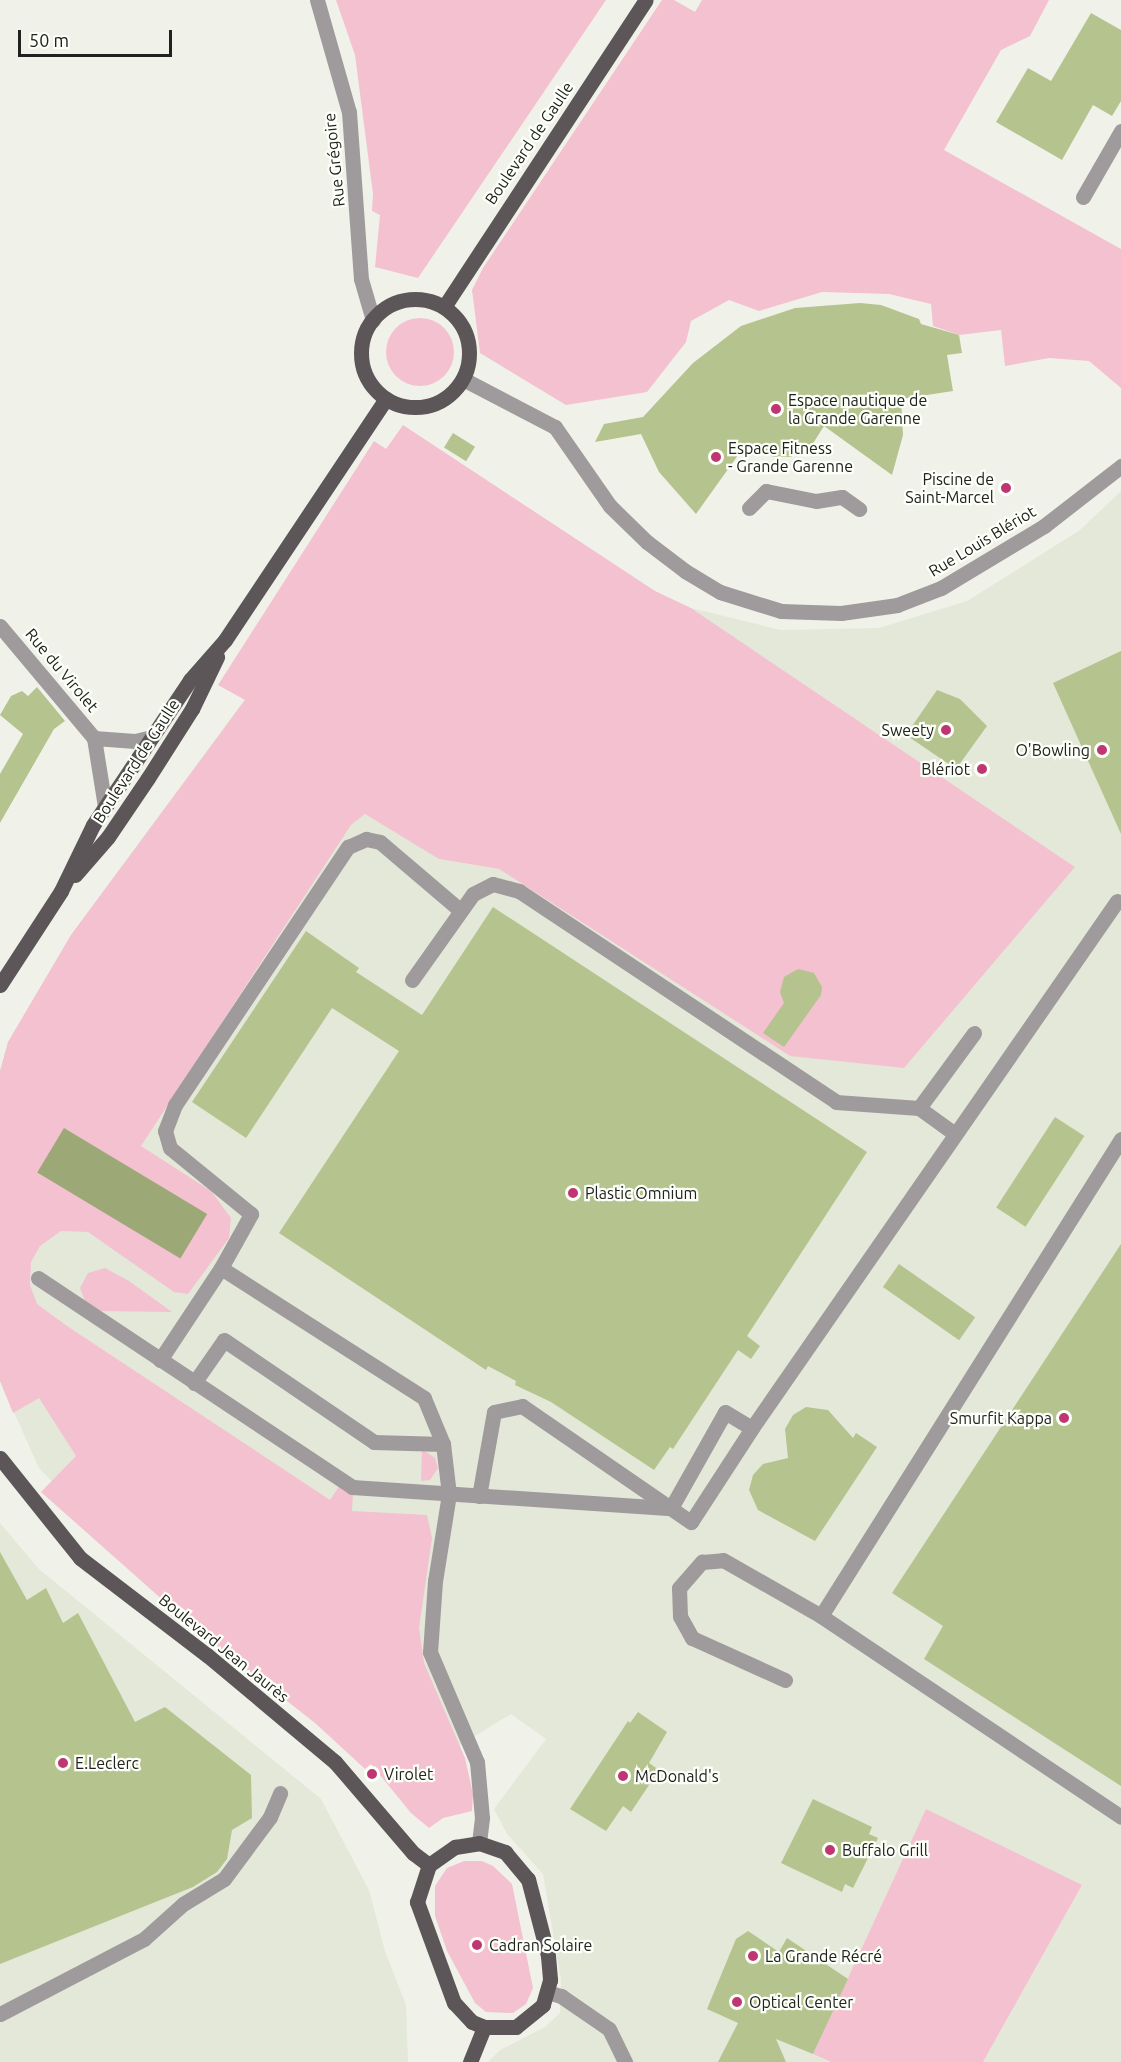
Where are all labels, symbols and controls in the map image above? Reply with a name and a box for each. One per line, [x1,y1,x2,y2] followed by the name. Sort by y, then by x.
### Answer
[21,18,176,56] scale bar
[29,30,69,50] text: 50 m
[481,78,577,208] street label: Boulevard de Gaulle
[320,112,348,208] street label: Rue Grégoire
[788,390,927,428] place label: Espace nautique de la Grande Garenne
[769,402,783,416] marker: Espace nautique de la Grande Garenne
[728,438,853,476] place label: Espace Fitness - Grande Garenne
[709,450,723,464] marker: Espace Fitness - Grande Garenne
[905,469,994,507] place label: Piscine de Saint-Marcel
[999,481,1013,495] marker: Piscine de Saint-Marcel
[925,501,1039,581] street label: Rue Louis Blériot
[22,624,102,716] street label: Rue du Virolet
[89,695,183,827] street label: Boulevard de Gaulle
[882,720,934,740] place label: Sweety
[939,723,953,737] marker: Sweety
[1016,740,1090,760] place label: O'Bowling
[1095,743,1109,757] marker: O'Bowling
[921,759,970,779] place label: Blériot
[975,762,989,776] marker: Blériot
[585,1183,697,1203] place label: Plastic Omnium
[566,1186,580,1200] marker: Plastic Omnium
[950,1408,1052,1428] place label: Smurfit Kappa
[1057,1411,1071,1425] marker: Smurfit Kappa
[155,1590,293,1706] street label: Boulevard Jean Jaurès
[75,1753,139,1773] place label: E.Leclerc
[56,1756,70,1770] marker: E.Leclerc
[384,1764,433,1784] place label: Virolet
[635,1766,719,1786] place label: McDonald's
[365,1767,379,1781] marker: Virolet
[616,1769,630,1783] marker: McDonald's
[842,1840,928,1860] place label: Buffalo Grill
[823,1843,837,1857] marker: Buffalo Grill
[489,1935,592,1955] place label: Cadran Solaire
[470,1938,484,1952] marker: Cadran Solaire
[765,1946,882,1966] place label: La Grande Récré
[746,1949,760,1963] marker: La Grande Récré
[749,1992,853,2012] place label: Optical Center
[730,1995,744,2009] marker: Optical Center

